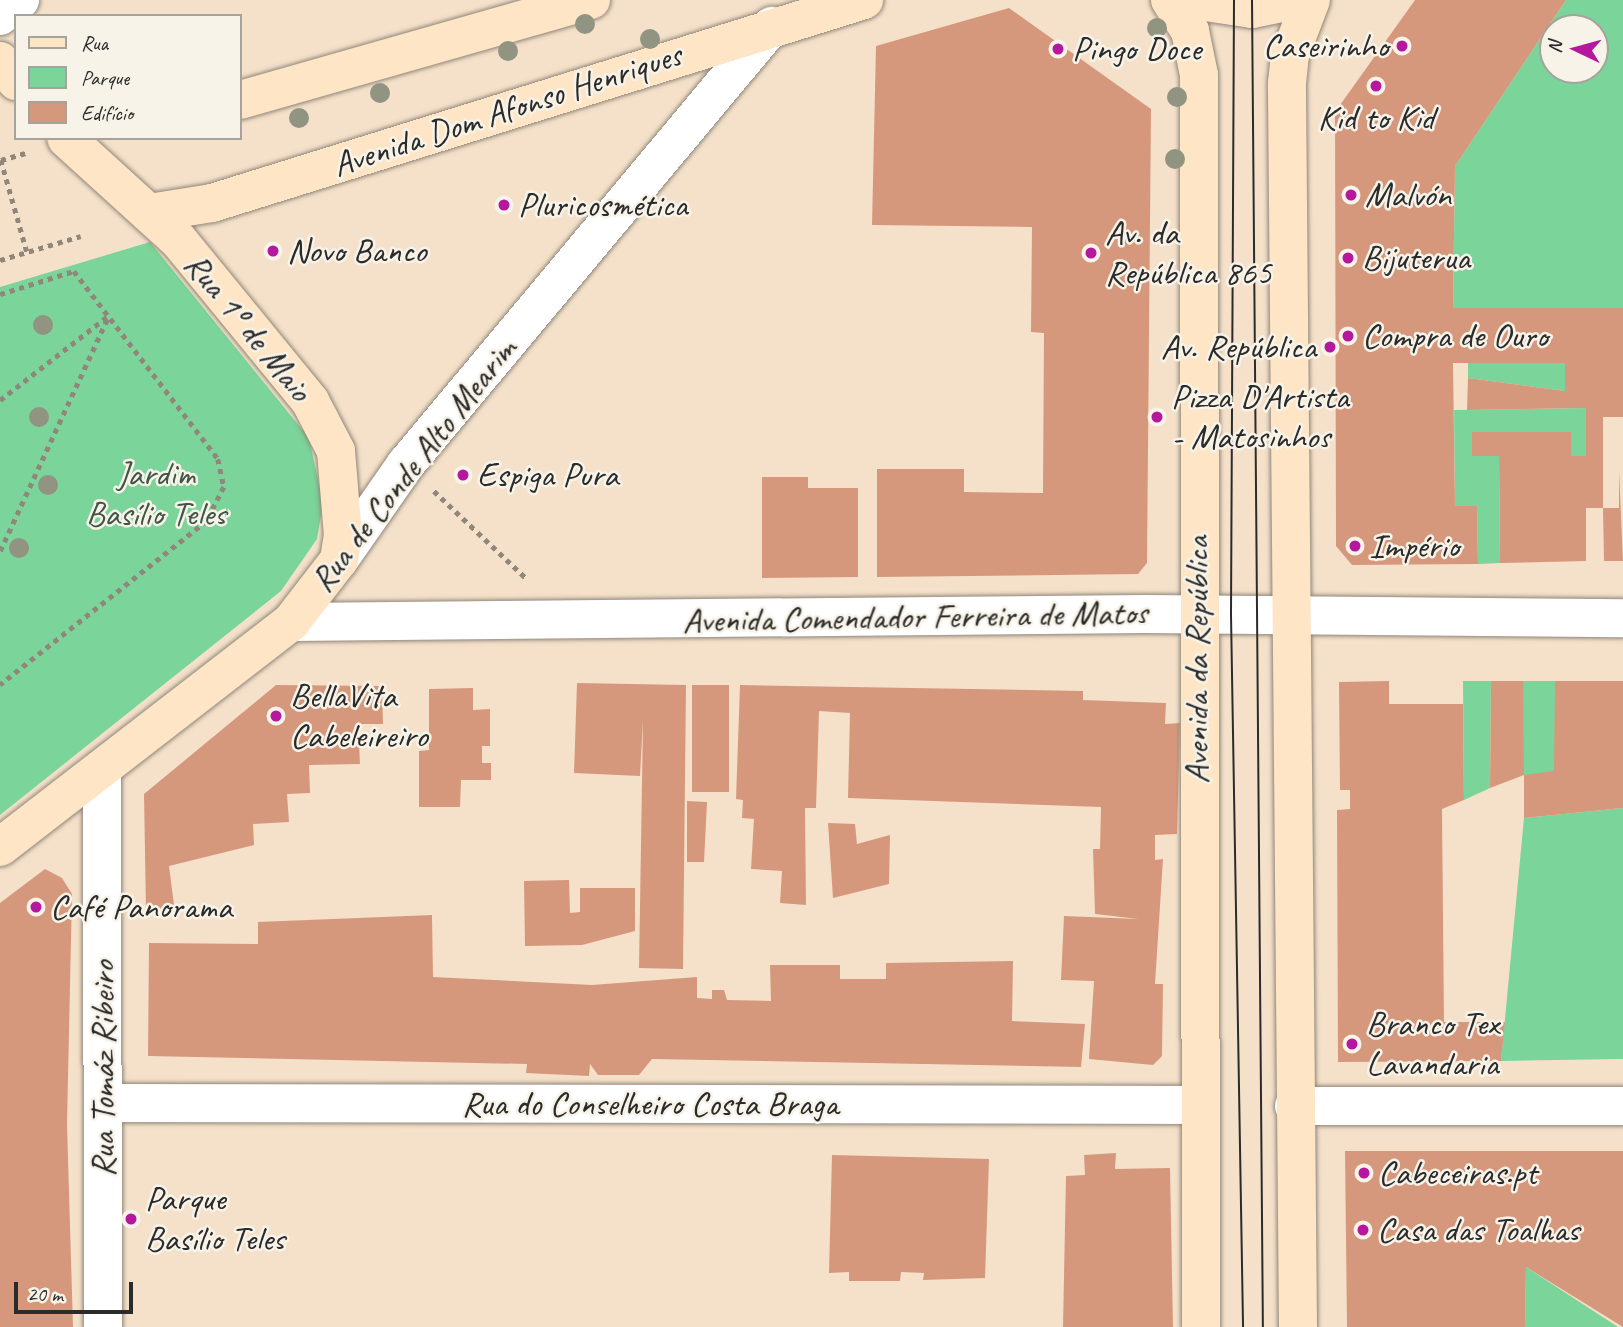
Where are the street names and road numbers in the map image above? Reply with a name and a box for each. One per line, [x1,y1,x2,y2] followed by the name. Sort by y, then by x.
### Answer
[327,34,687,186] street label: Avenida Dom Afonso Henriques
[175,244,321,410] street label: Rua 1º de Maio
[300,329,526,601] street label: Rua de Conde Alto Mearim
[1176,536,1218,784] street label: Avenida da República
[682,592,1148,642] street label: Avenida Comendador Ferreira de Matos
[82,961,124,1177] street label: Rua Tomáz Ribeiro
[462,1083,838,1125] street label: Rua do Conselheiro Costa Braga

